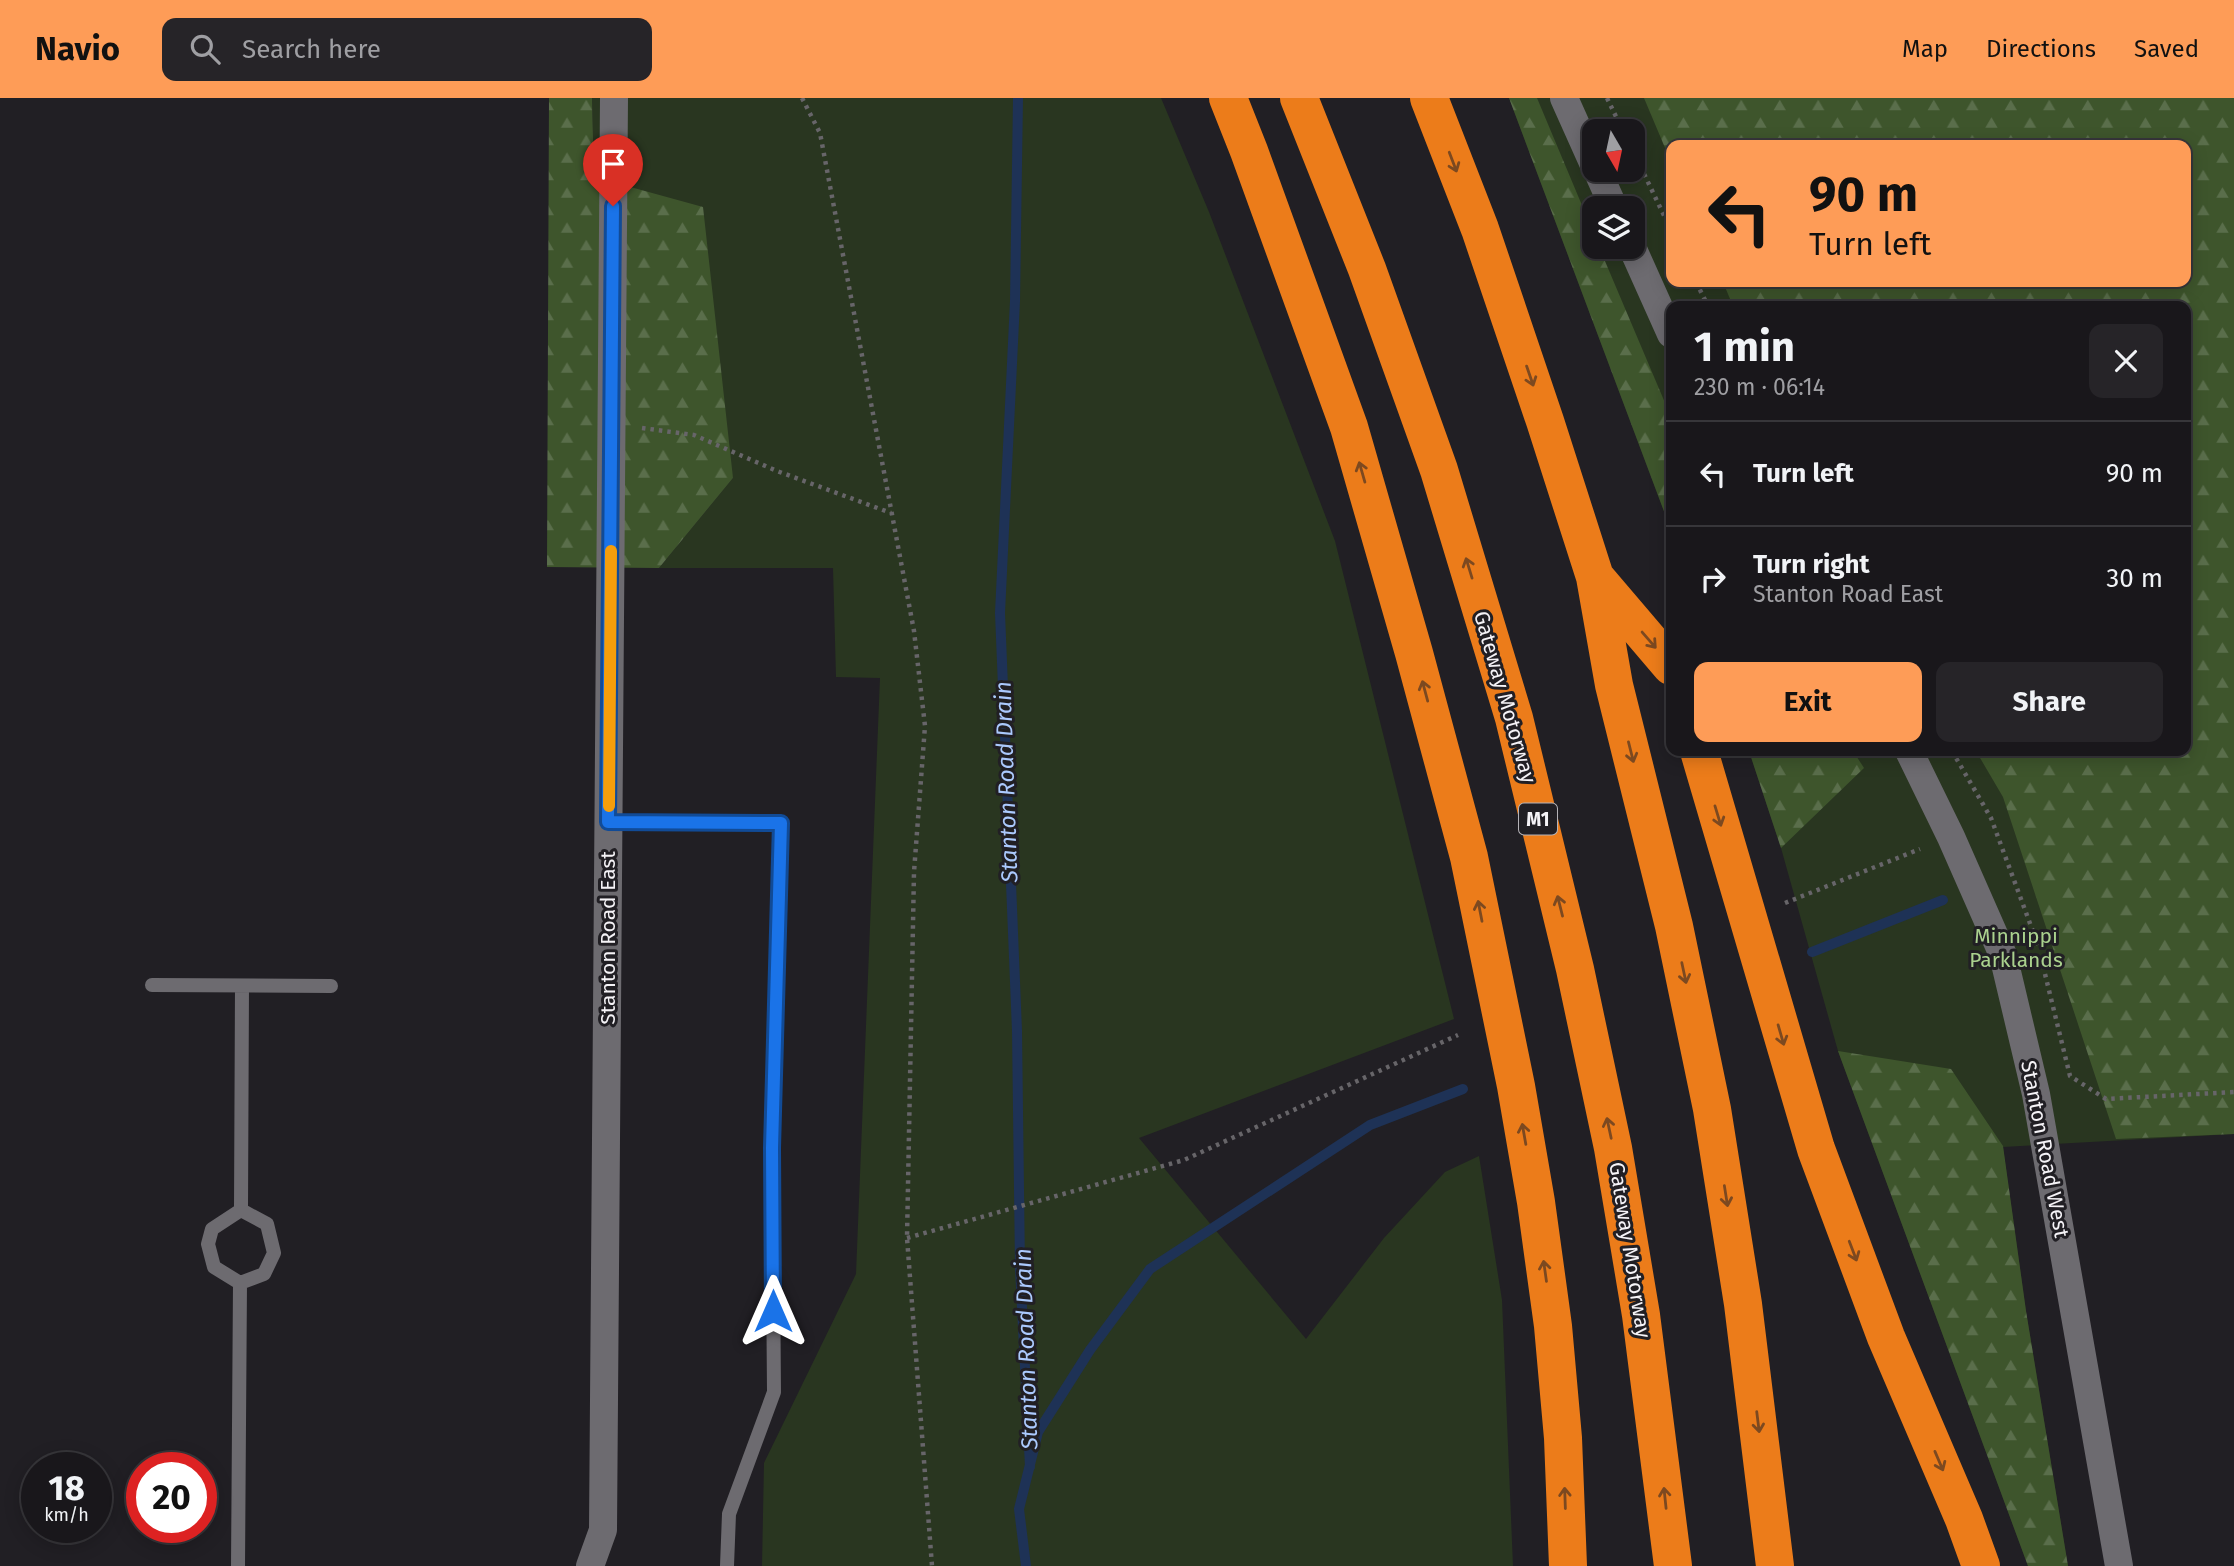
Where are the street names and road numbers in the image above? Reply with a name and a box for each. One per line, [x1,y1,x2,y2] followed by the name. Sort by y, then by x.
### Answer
[1468,608,1542,787] street label: Gateway Motorway
[1519,804,1557,834] road number: M1
[595,851,621,1025] street label: Stanton Road East
[2015,1058,2075,1240] street label: Stanton Road West
[1603,1160,1657,1340] street label: Gateway Motorway

